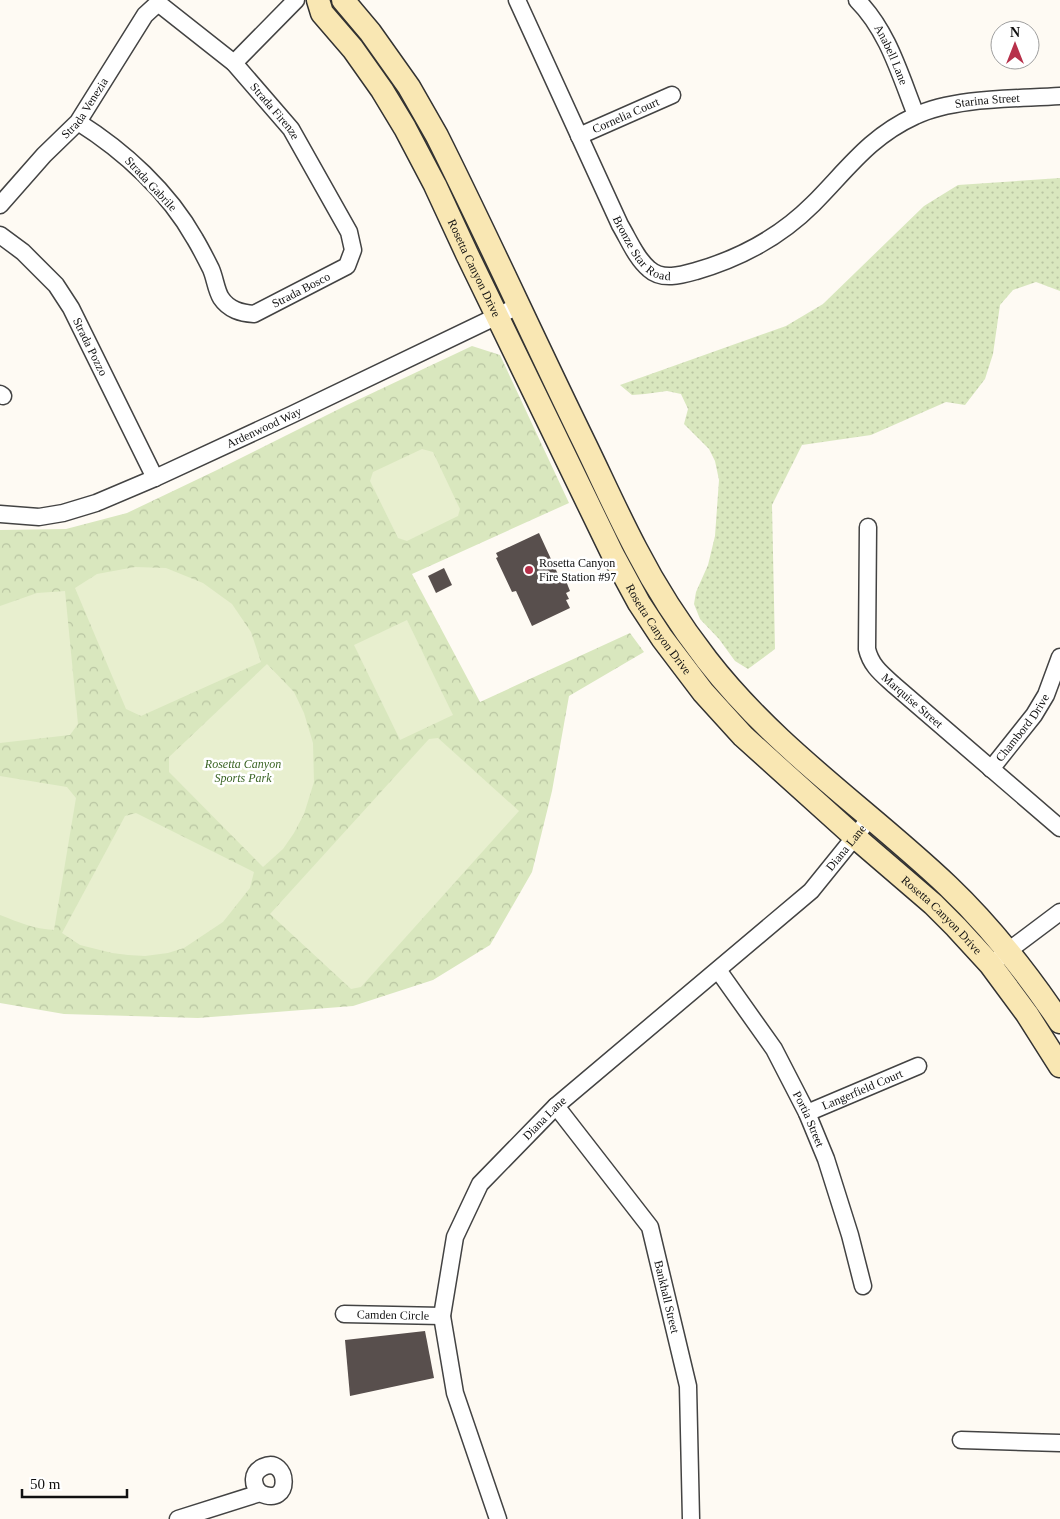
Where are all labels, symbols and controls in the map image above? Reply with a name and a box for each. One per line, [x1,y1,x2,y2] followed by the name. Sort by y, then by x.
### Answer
[990,20,1040,70] north arrow
[871,22,911,87] street label: Anabell Lane
[1010,25,1020,40] text: N
[58,75,111,141] street label: Strada Venezia
[247,80,302,142] street label: Strada Firenze
[954,91,1021,111] street label: Starina Street
[590,94,662,136] street label: Cornelia Court
[122,154,180,214] street label: Strada Gabrile
[610,214,671,283] street label: Bronze Star Road
[445,217,503,319] street label: Rosetta Canyon Drive
[269,269,333,311] street label: Strada Bosco
[70,315,110,378] street label: Strada Pozzo
[224,404,304,451] street label: Ardenwood Way
[539,556,616,584] place label: Rosetta Canyon Fire Station #97
[523,564,535,576] marker: Rosetta Canyon Fire Station #97
[623,581,694,677] street label: Rosetta Canyon Drive
[879,670,946,731] street label: Marquise Street
[993,691,1052,764] street label: Chambord Drive
[204,757,281,785] park label: Rosetta Canyon Sports Park
[823,822,869,874] street label: Diana Lane
[898,873,985,957] street label: Rosetta Canyon Drive
[820,1066,905,1113] street label: Langerfield Court
[790,1089,827,1150] street label: Portia Street
[520,1094,569,1143] street label: Diana Lane
[651,1259,682,1335] street label: Bankhall Street
[357,1307,429,1323] street label: Camden Circle
[22,1466,128,1498] scale bar
[30,1476,61,1492] text: 50 m

